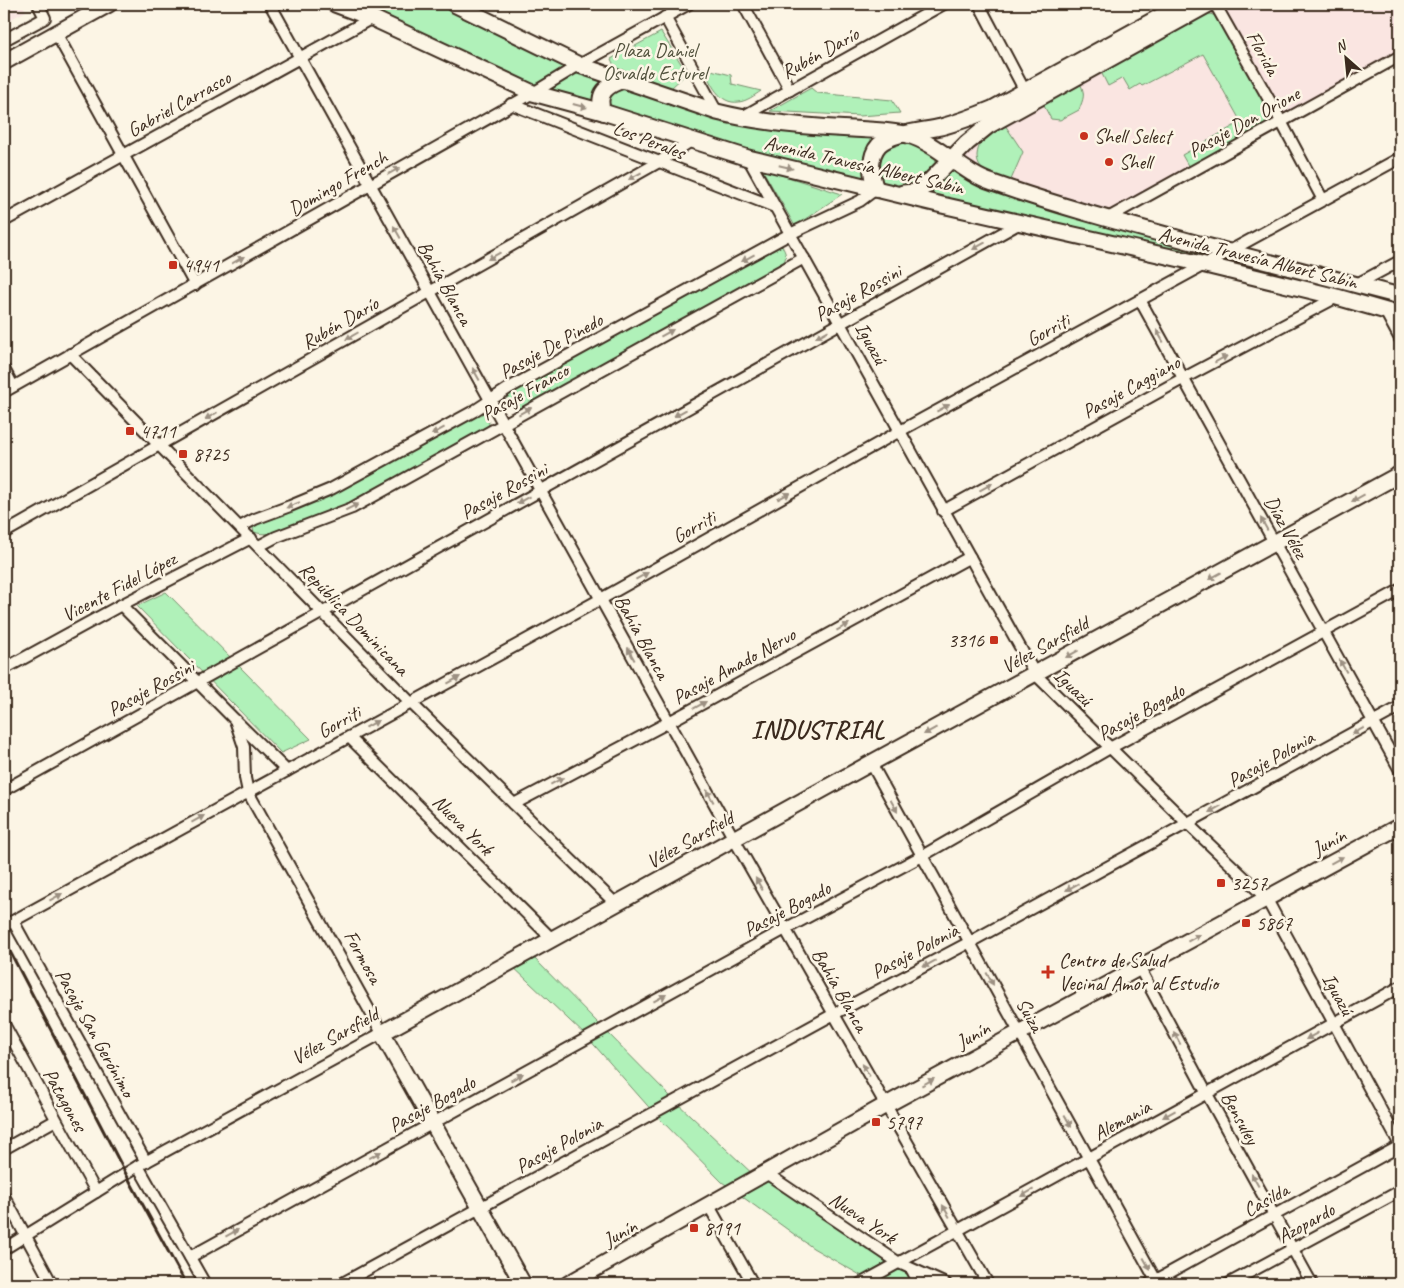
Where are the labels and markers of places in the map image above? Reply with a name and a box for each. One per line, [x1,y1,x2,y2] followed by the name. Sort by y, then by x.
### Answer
[1094,124,1175,149] place label: Shell Select
[1078,130,1090,142] marker: Shell Select
[1119,150,1155,175] place label: Shell
[1103,156,1115,168] marker: Shell
[183,253,220,278] place label: 4941
[167,259,179,271] marker: 4941
[140,419,177,444] place label: 4711
[124,425,136,437] marker: 4711
[193,442,230,467] place label: 8725
[177,448,189,460] marker: 8725
[948,628,985,653] place label: 3316
[988,634,1000,646] marker: 3316
[1231,871,1268,896] place label: 3257
[1215,877,1227,889] marker: 3257
[1256,911,1293,936] place label: 5867
[1240,917,1252,929] marker: 5867
[1059,948,1220,996] place label: Centro de Salud Vecinal Amor al Estudio
[1041,965,1055,979] marker: Centro de Salud Vecinal Amor al Estudio
[886,1110,923,1135] place label: 5797
[870,1116,882,1128] marker: 5797
[704,1216,741,1241] place label: 8191
[688,1222,700,1234] marker: 8191

